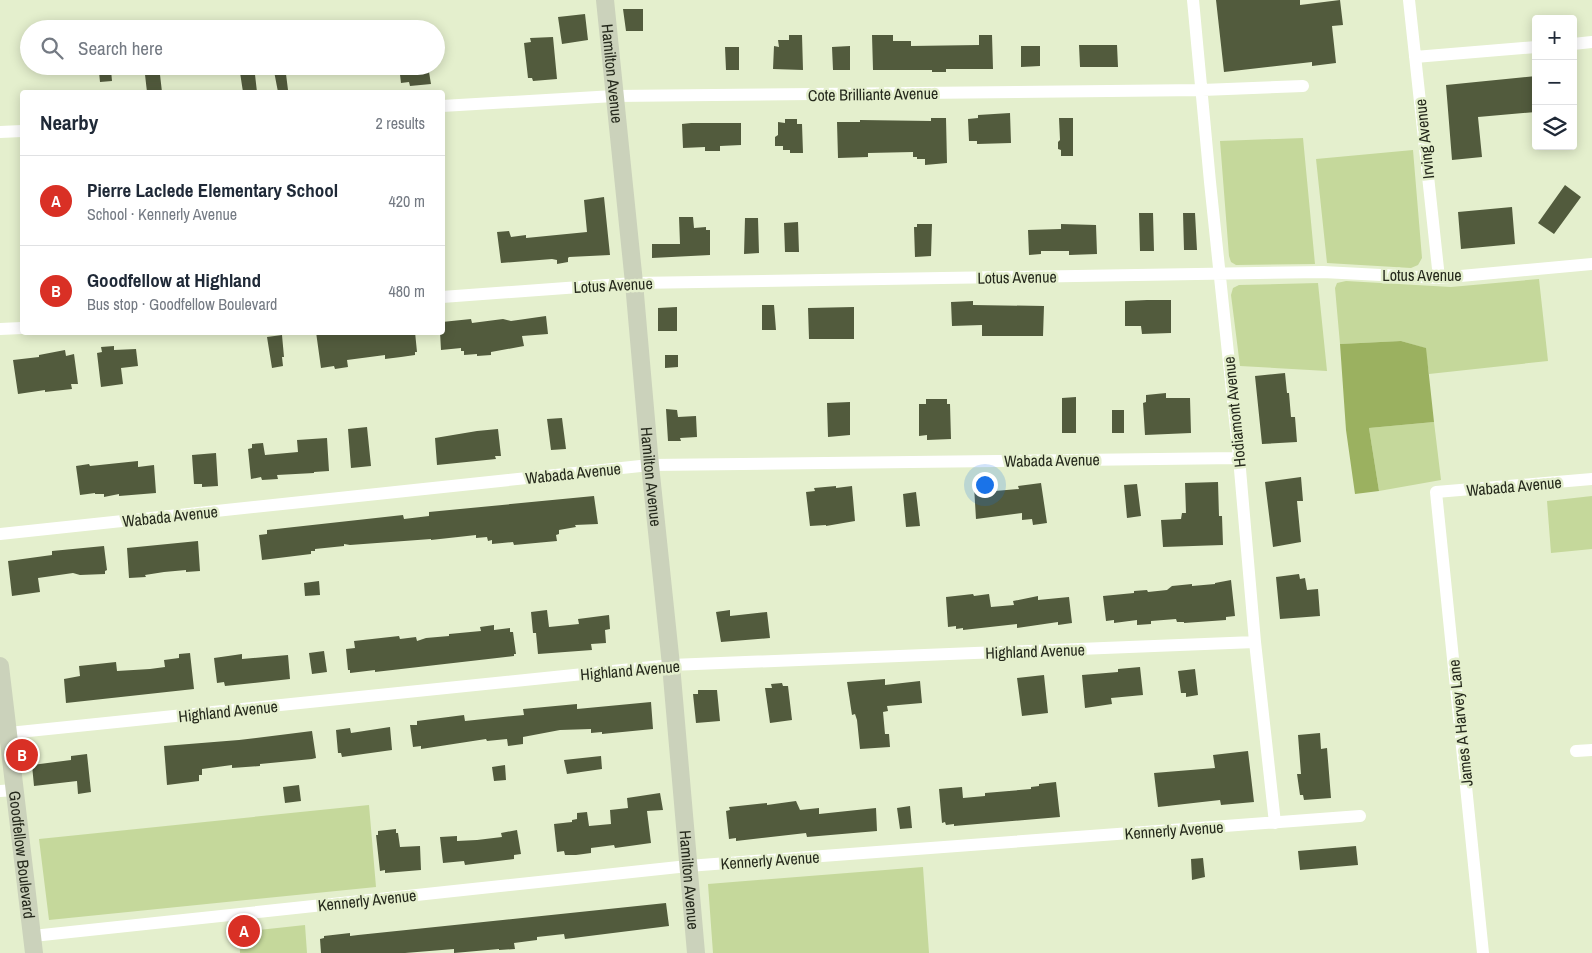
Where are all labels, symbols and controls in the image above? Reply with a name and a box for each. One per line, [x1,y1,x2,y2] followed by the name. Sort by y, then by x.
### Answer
[1532,15,1577,150] map controls
[1532,15,1577,60] button: +
[20,20,445,75] search box
[597,23,629,124] street label: Hamilton Avenue
[38,34,66,62] icon: search
[78,35,163,61] text: Search here
[1532,60,1577,105] button: −
[808,82,938,106] street label: Cote Brilliante Avenue
[1409,98,1439,180] street label: Irving Avenue
[1532,105,1577,150] button: layers
[40,108,98,137] text: Nearby
[375,112,425,134] text: 2 results
[87,177,338,203] text: Pierre Laclede Elementary School
[51,190,61,212] text: A
[389,190,425,212] text: 420 m
[87,203,237,225] text: School · Kennerly Avenue
[1382,264,1462,286] street label: Lotus Avenue
[977,265,1057,289] street label: Lotus Avenue
[87,267,261,293] text: Goodfellow at Highland
[573,272,653,298] street label: Lotus Avenue
[51,280,61,302] text: B
[389,280,425,302] text: 480 m
[87,293,277,315] text: Bus stop · Goodfellow Boulevard
[1217,355,1251,469] street label: Hodiamont Avenue
[636,426,667,528] street label: Hamilton Avenue
[1004,448,1100,472] street label: Wabada Avenue
[524,457,622,489] street label: Wabada Avenue
[1465,471,1563,501] street label: Wabada Avenue
[972,472,998,498] your location
[121,500,219,532] street label: Wabada Avenue
[985,638,1085,664] street label: Highland Avenue
[579,655,681,685] street label: Highland Avenue
[1442,658,1478,788] street label: James A Harvey Lane
[177,695,279,727] street label: Highland Avenue
[6,736,38,774] pin: B
[4,790,41,920] street label: Goodfellow Boulevard
[1124,816,1224,844] street label: Kennerly Avenue
[674,829,705,931] street label: Hamilton Avenue
[720,846,820,874] street label: Kennerly Avenue
[317,884,417,916] street label: Kennerly Avenue
[228,912,260,950] pin: A

